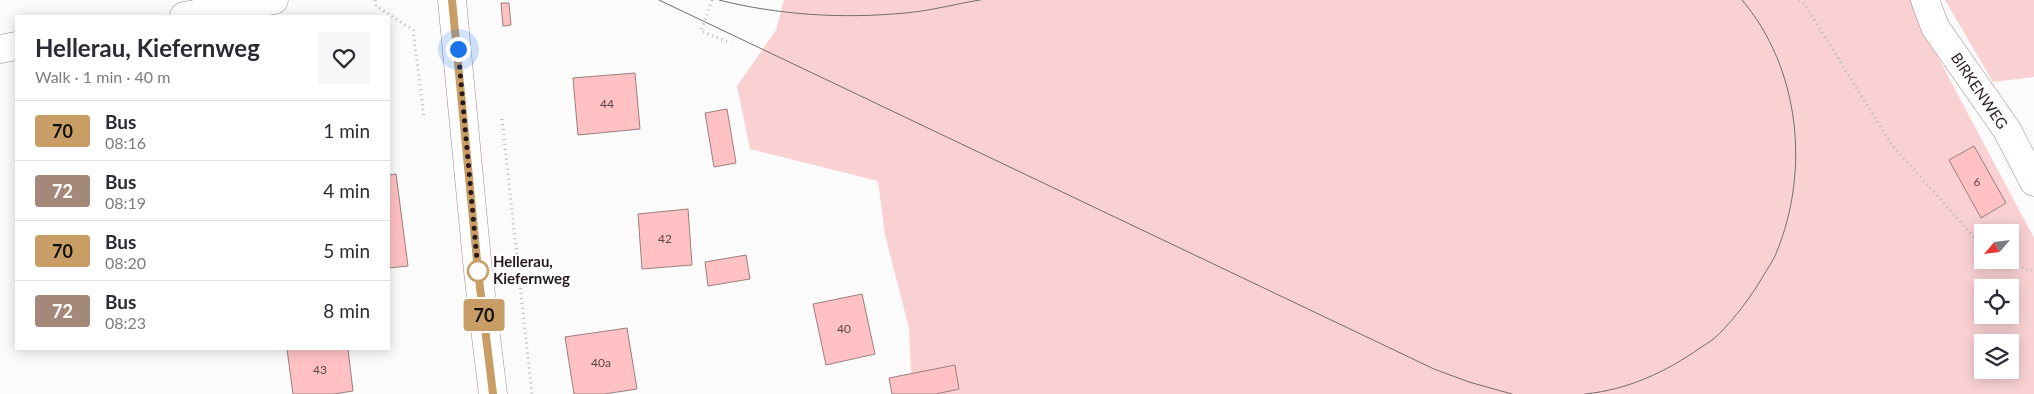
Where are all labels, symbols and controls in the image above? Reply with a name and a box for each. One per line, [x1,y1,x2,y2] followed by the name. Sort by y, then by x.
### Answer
[318,32,370,84] button: heart
[35,33,260,62] text: Hellerau, Kiefernweg
[446,37,471,62] your location
[1948,49,2012,132] street label: BIRKENWEG
[35,67,170,86] text: Walk · 1 min · 40 m
[600,96,614,111] house number: 44
[105,110,136,133] text: Bus
[323,119,370,142] text: 1 min
[52,120,73,142] text: 70
[105,133,146,152] text: 08:16
[105,170,136,193] text: Bus
[1974,174,1981,189] house number: 6
[323,179,370,202] text: 4 min
[52,180,73,202] text: 72
[105,193,146,212] text: 08:19
[1974,224,2019,269] north arrow
[1974,224,2019,379] map controls
[105,230,136,253] text: Bus
[658,231,672,246] house number: 42
[323,239,370,262] text: 5 min
[52,240,73,262] text: 70
[493,252,570,287] place label: Hellerau, Kiefernweg
[105,253,146,272] text: 08:20
[467,260,489,282] marker: Hellerau, Kiefernweg
[1974,279,2019,324] button: locate
[105,290,136,313] text: Bus
[323,299,370,322] text: 8 min
[462,299,506,331] line badge: 70
[52,300,73,322] text: 72
[474,304,494,326] text: 70
[105,313,146,332] text: 08:23
[837,321,851,336] house number: 40
[1974,334,2019,379] button: layers
[591,355,611,370] house number: 40a
[313,362,327,377] house number: 43

